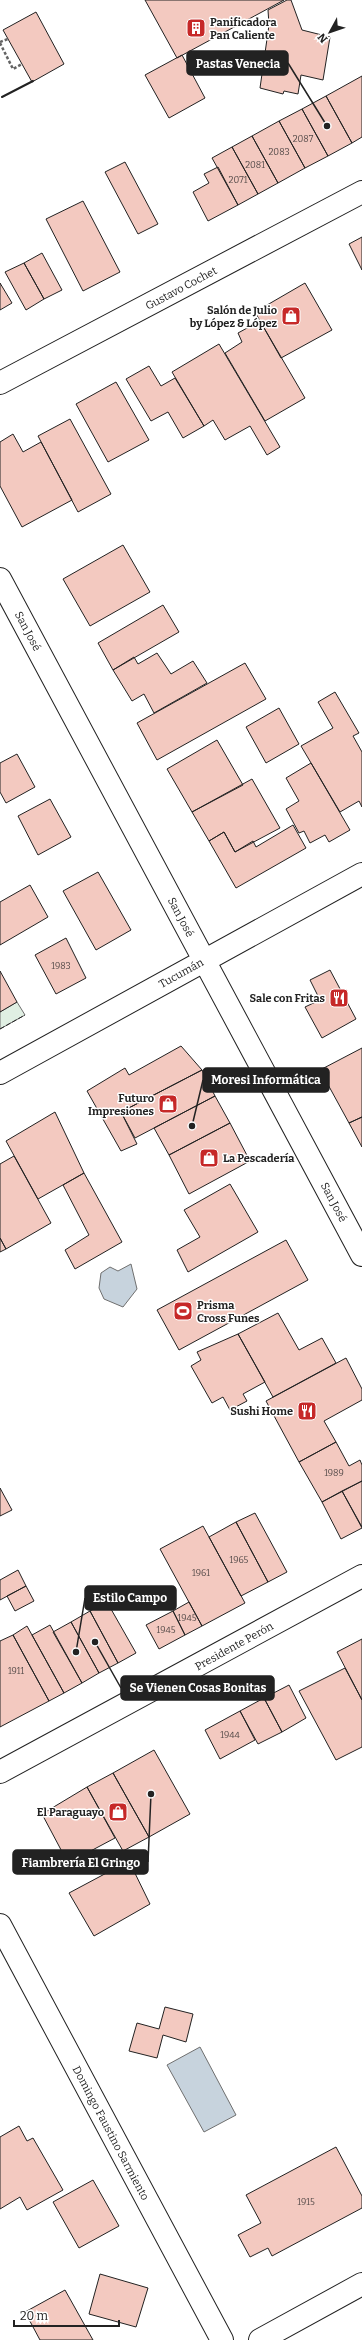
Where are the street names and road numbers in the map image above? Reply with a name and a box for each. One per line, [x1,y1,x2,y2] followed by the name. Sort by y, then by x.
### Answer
[143,264,219,313] street label: Gustavo Cochet
[12,609,43,653] street label: San José
[165,895,196,939] street label: San José
[157,956,206,991] street label: Tucumán
[318,1180,349,1224] street label: San José
[193,1620,276,1673] street label: Presidente Perón
[70,2064,152,2203] street label: Domingo Faustino Sarmiento

